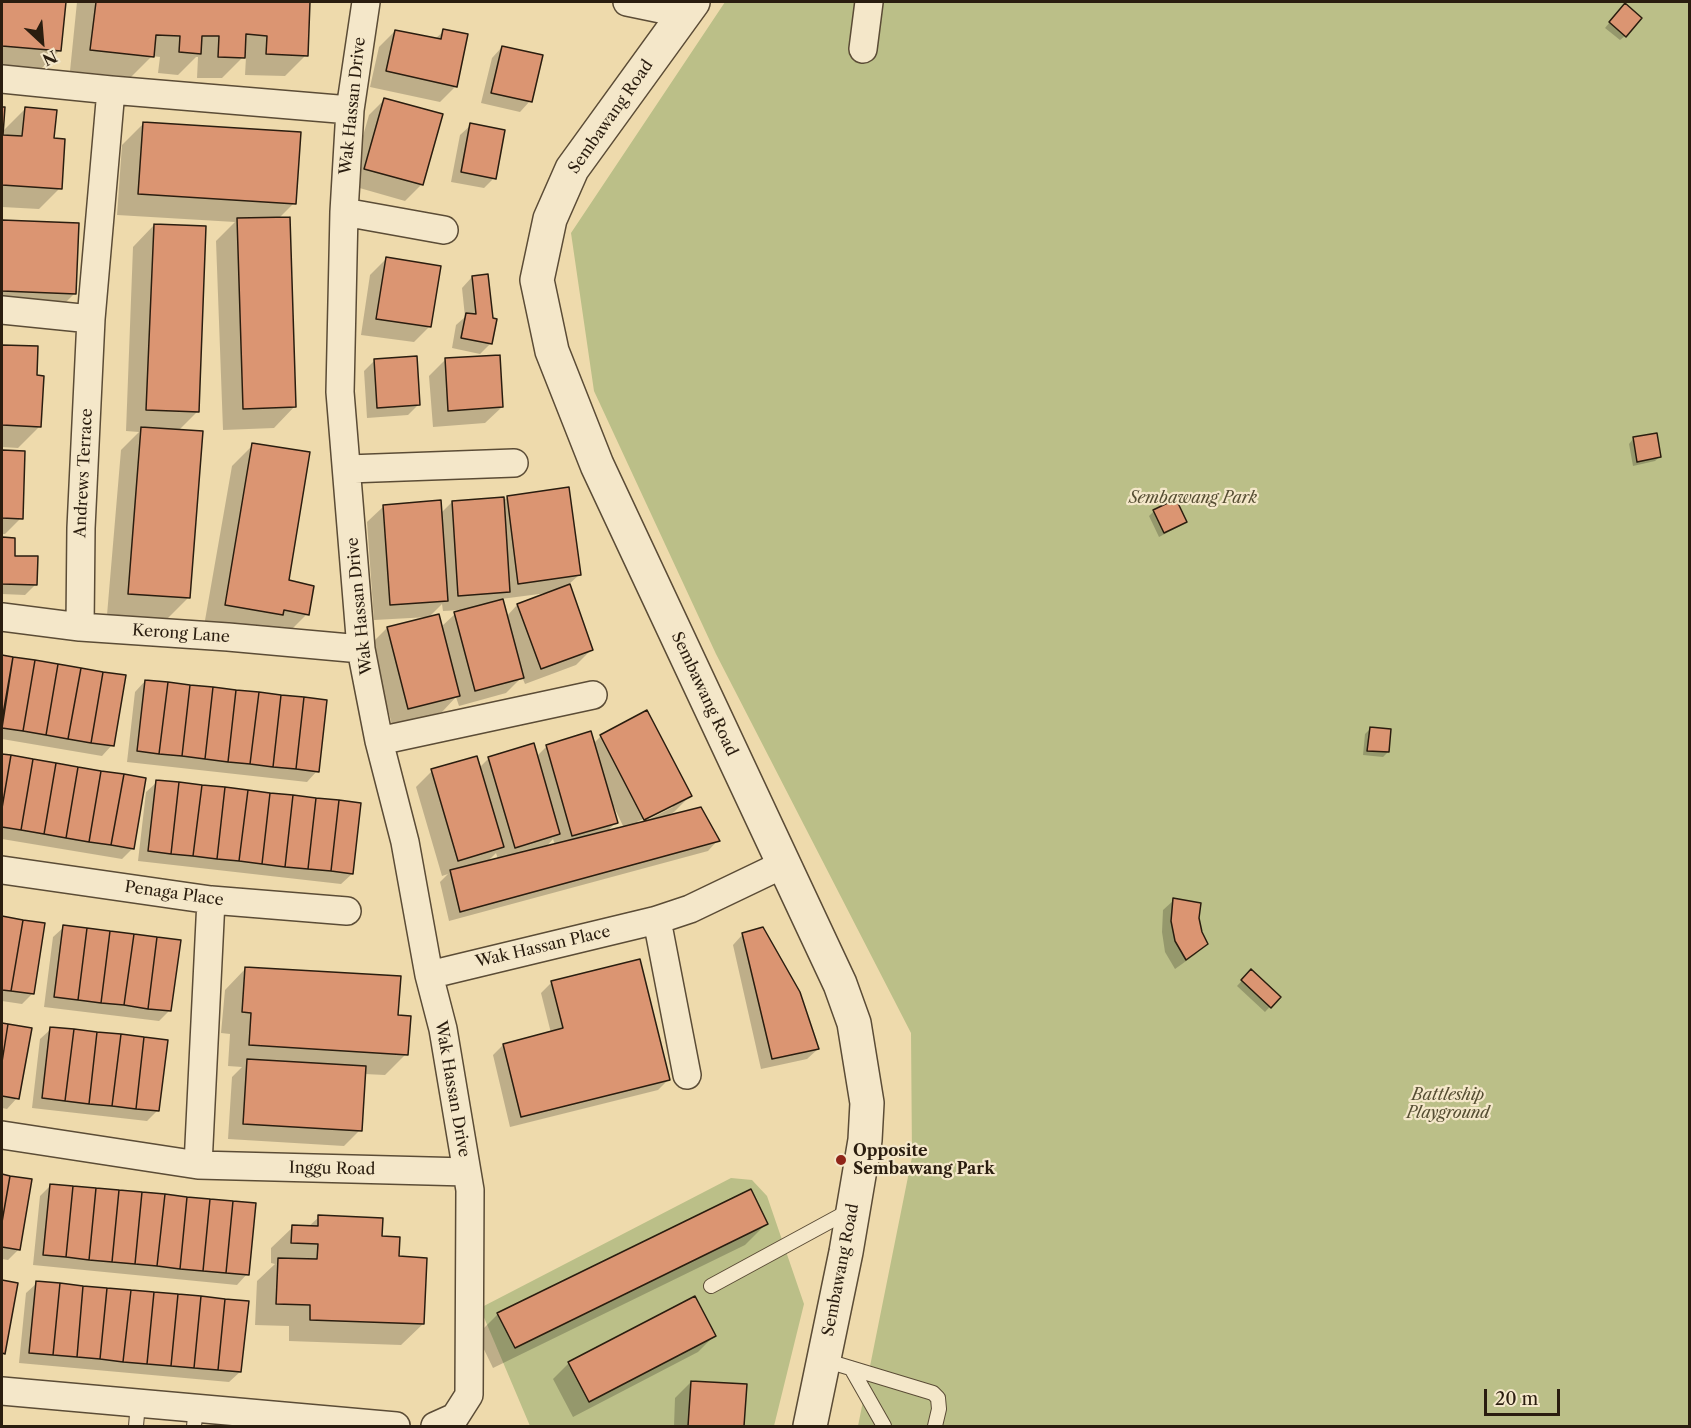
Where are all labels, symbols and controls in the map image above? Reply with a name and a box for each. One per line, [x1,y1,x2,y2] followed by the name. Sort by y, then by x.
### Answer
[12,12,72,72] north arrow
[336,36,370,176] street label: Wak Hassan Drive
[39,46,61,70] text: N
[565,56,657,178] street label: Sembawang Road
[71,408,97,538] street label: Andrews Terrace
[1129,488,1257,508] park label: Sembawang Park
[343,536,377,676] street label: Wak Hassan Drive
[131,621,231,647] street label: Kerong Lane
[667,629,741,759] street label: Sembawang Road
[123,878,225,910] street label: Penaga Place
[474,922,612,972] street label: Wak Hassan Place
[431,1019,473,1159] street label: Wak Hassan Drive
[1406,1085,1490,1123] park label: Battleship Playground
[853,1141,995,1179] place label: Opposite Sembawang Park
[834,1153,848,1167] marker: Opposite Sembawang Park
[289,1159,375,1179] street label: Inggu Road
[819,1202,863,1338] street label: Sembawang Road
[1487,1377,1564,1415] scale bar
[1495,1388,1538,1410] text: 20 m

